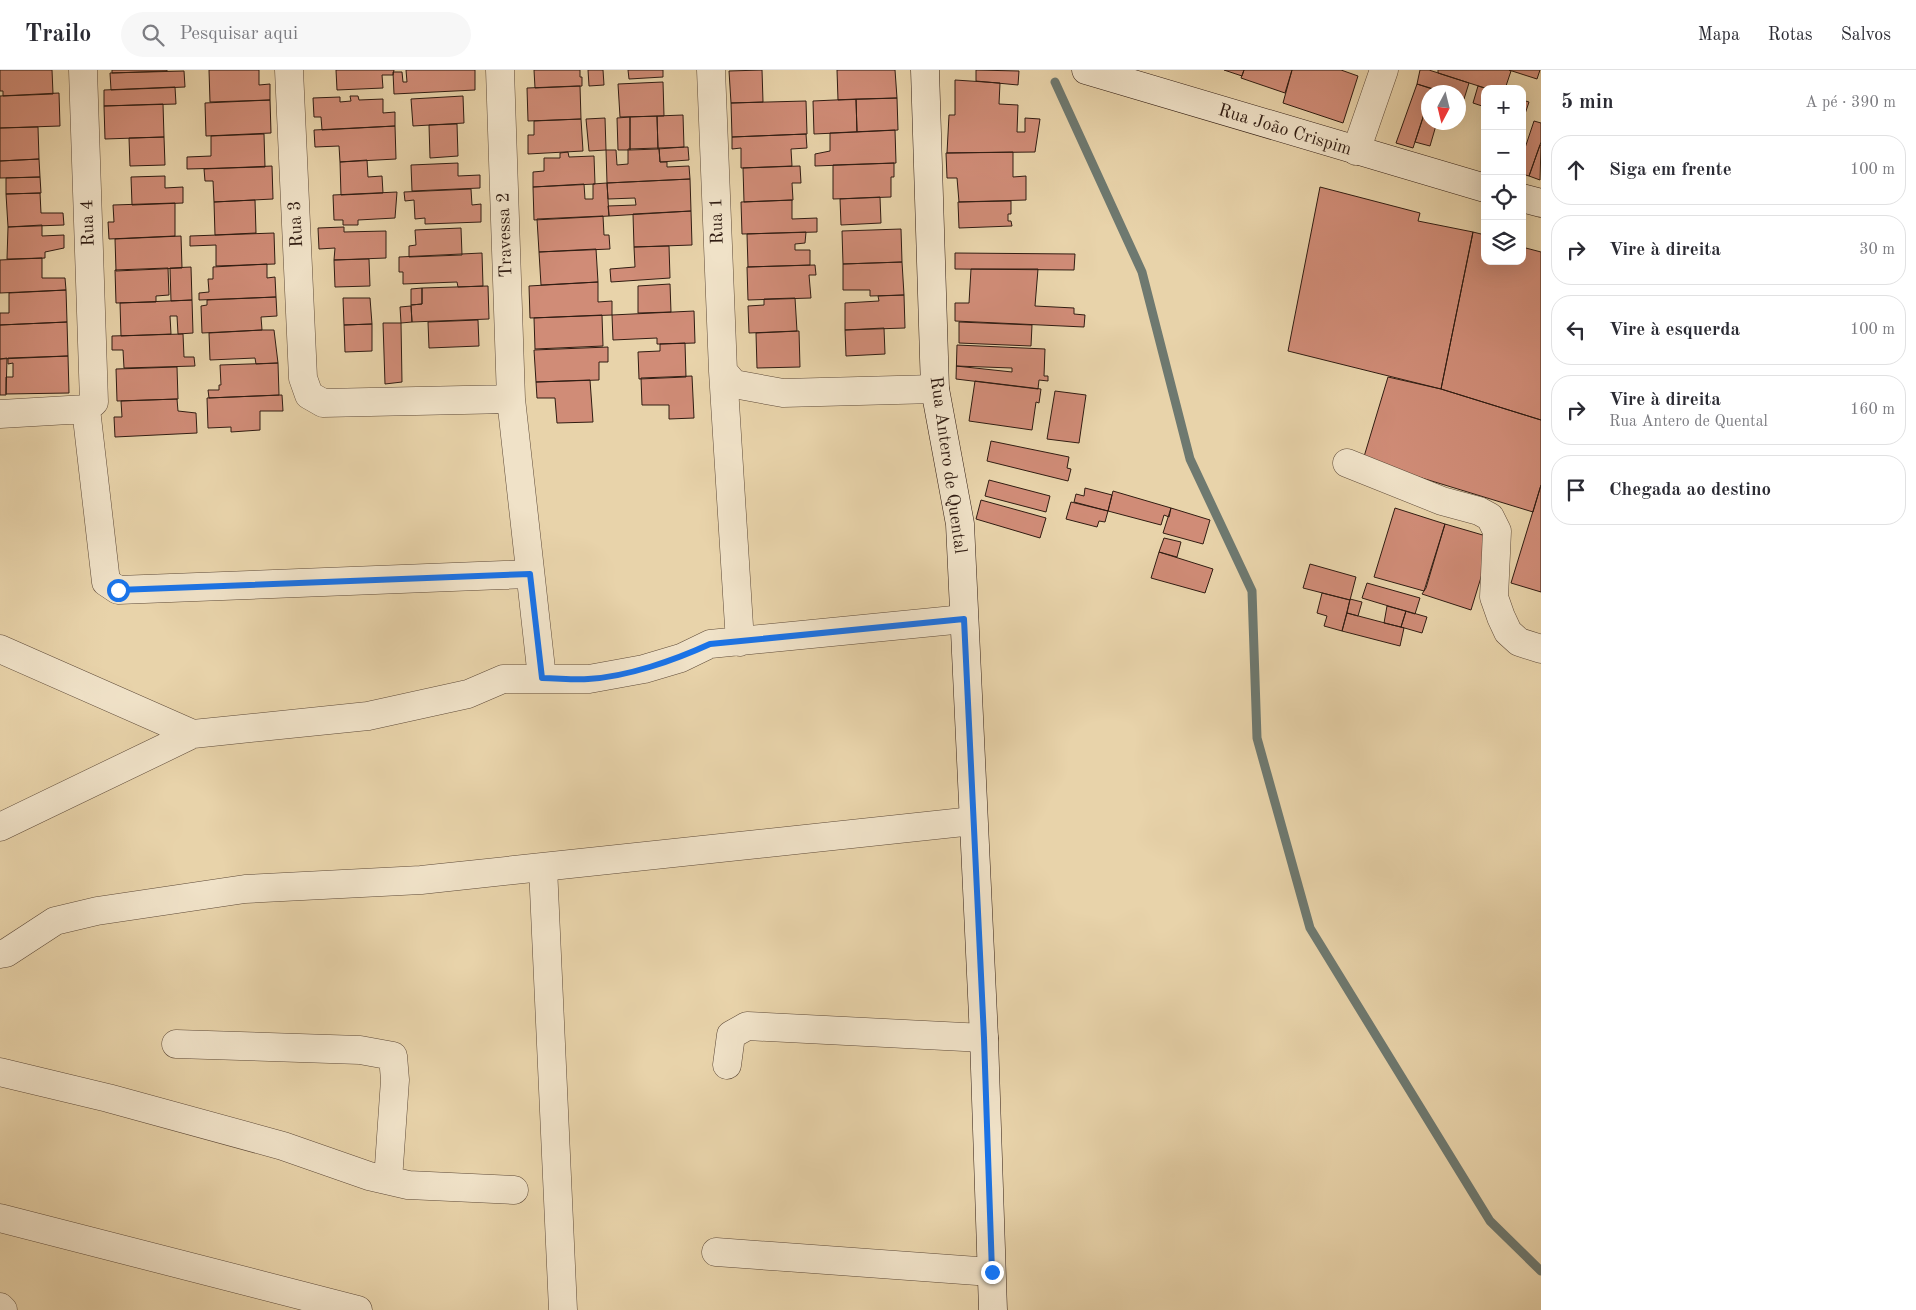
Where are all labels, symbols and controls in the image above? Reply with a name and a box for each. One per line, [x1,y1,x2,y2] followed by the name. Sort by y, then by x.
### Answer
[121,12,471,57] search box
[139,21,167,49] icon: search
[25,23,91,47] text: Trailo
[179,25,298,44] text: Pesquisar aqui
[1698,26,1740,44] text: Mapa
[1768,26,1813,44] text: Rotas
[1841,26,1891,44] text: Salvos
[1421,85,1466,130] north arrow
[1481,85,1526,265] map controls
[1481,85,1526,130] button: +
[1561,92,1614,113] text: 5 min
[1805,95,1896,111] text: A pé · 390 m
[1216,101,1354,159] street label: Rua João Crispim
[1481,130,1526,175] button: −
[1562,156,1590,184] icon: ahead
[1609,161,1732,180] text: Siga em frente
[1850,162,1895,178] text: 100 m
[1481,175,1526,220] button: locate
[495,192,515,278] street label: Travessa 2
[707,197,727,245] street label: Rua 1
[78,199,98,247] street label: Rua 4
[286,200,306,248] street label: Rua 3
[1481,220,1526,265] button: layers
[1562,236,1590,264] icon: right
[1609,241,1721,260] text: Vire à direita
[1859,242,1895,258] text: 30 m
[1562,316,1590,344] icon: left
[1609,321,1740,340] text: Vire à esquerda
[1850,322,1895,338] text: 100 m
[927,375,969,555] street label: Rua Antero de Quental
[1609,391,1721,410] text: Vire à direita
[1562,396,1590,424] icon: right
[1850,402,1895,418] text: 160 m
[1609,414,1768,430] text: Rua Antero de Quental
[1562,476,1590,504] icon: arrive
[1609,481,1771,500] text: Chegada ao destino
[107,579,130,602] route start
[981,1261,1004,1284] route end

